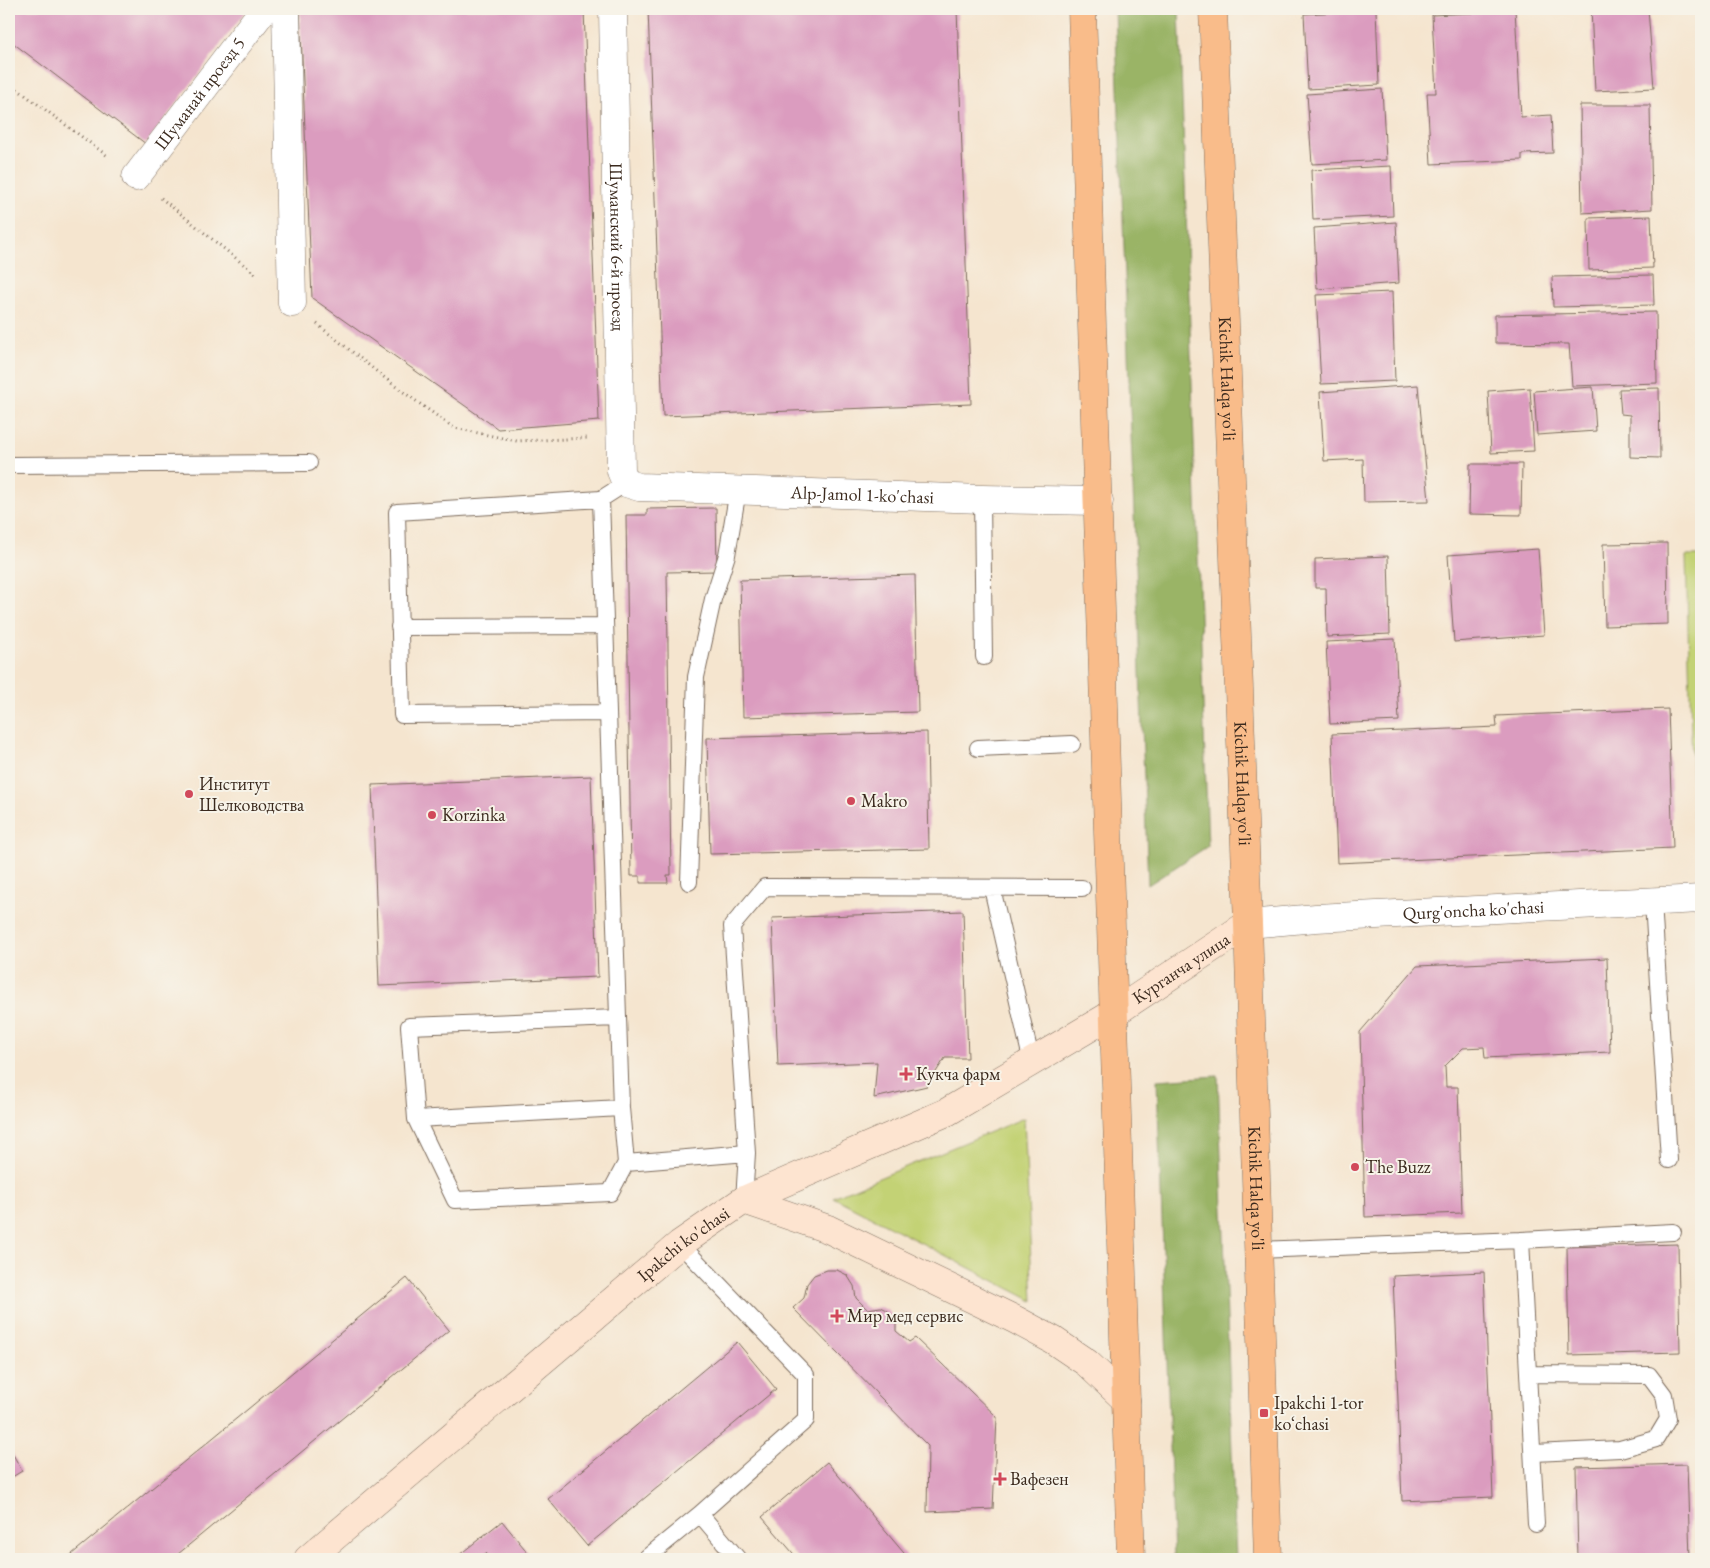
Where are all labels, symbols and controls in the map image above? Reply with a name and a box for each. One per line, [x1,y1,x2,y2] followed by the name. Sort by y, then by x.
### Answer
[149,32,250,154] street label: Шуманай проезд 5
[605,163,631,331] street label: Шуманский 6-й проезд
[1214,316,1242,442] street label: Kichik Halqa yo'li
[789,480,935,508] street label: Alp-Jamol 1-ko'chasi
[1229,721,1257,847] street label: Kichik Halqa yo'li
[199,772,305,816] place label: Институт Шелководства
[183,788,195,800] marker: Институт Шелководства
[861,789,907,812] place label: Makro
[845,795,857,807] marker: Makro
[442,803,506,826] place label: Korzinka
[426,809,438,821] marker: Korzinka
[1402,895,1545,925] street label: Qurg'oncha ko'chasi
[1128,927,1235,1009] street label: Курганча улица
[916,1062,1001,1085] place label: Кукча фарм
[900,1068,912,1080] marker: Кукча фарм
[1243,1126,1270,1251] street label: Kichik Halqa yo'li
[1365,1155,1431,1178] place label: The Buzz
[1349,1161,1361,1173] marker: The Buzz
[632,1201,734,1286] street label: Ipakchi ko'chasi
[847,1304,964,1327] place label: Мир мед сервис
[831,1310,843,1322] marker: Мир мед сервис
[1274,1391,1363,1435] place label: Ipakchi 1-tor koʻchasi
[1258,1407,1270,1419] marker: Ipakchi 1-tor koʻchasi
[1010,1467,1069,1490] place label: Вафезен
[994,1473,1006,1485] marker: Вафезен

